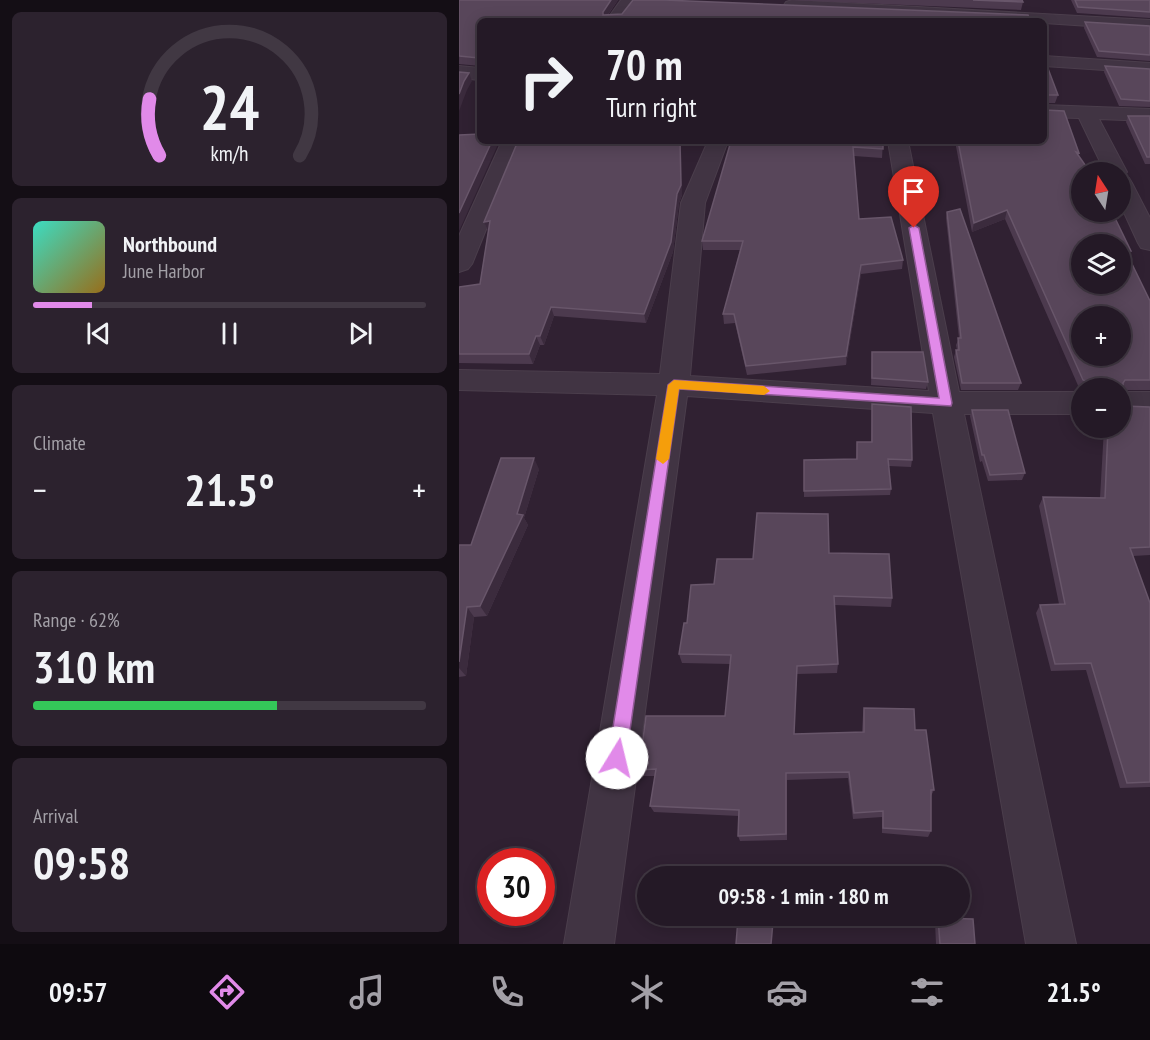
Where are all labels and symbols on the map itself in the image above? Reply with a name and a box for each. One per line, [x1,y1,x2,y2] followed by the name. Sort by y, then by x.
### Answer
[1071,162,1131,222] north arrow
[888,166,939,228] pin
[585,726,649,790] position arrow
[477,848,555,926] speed limit sign: 30

